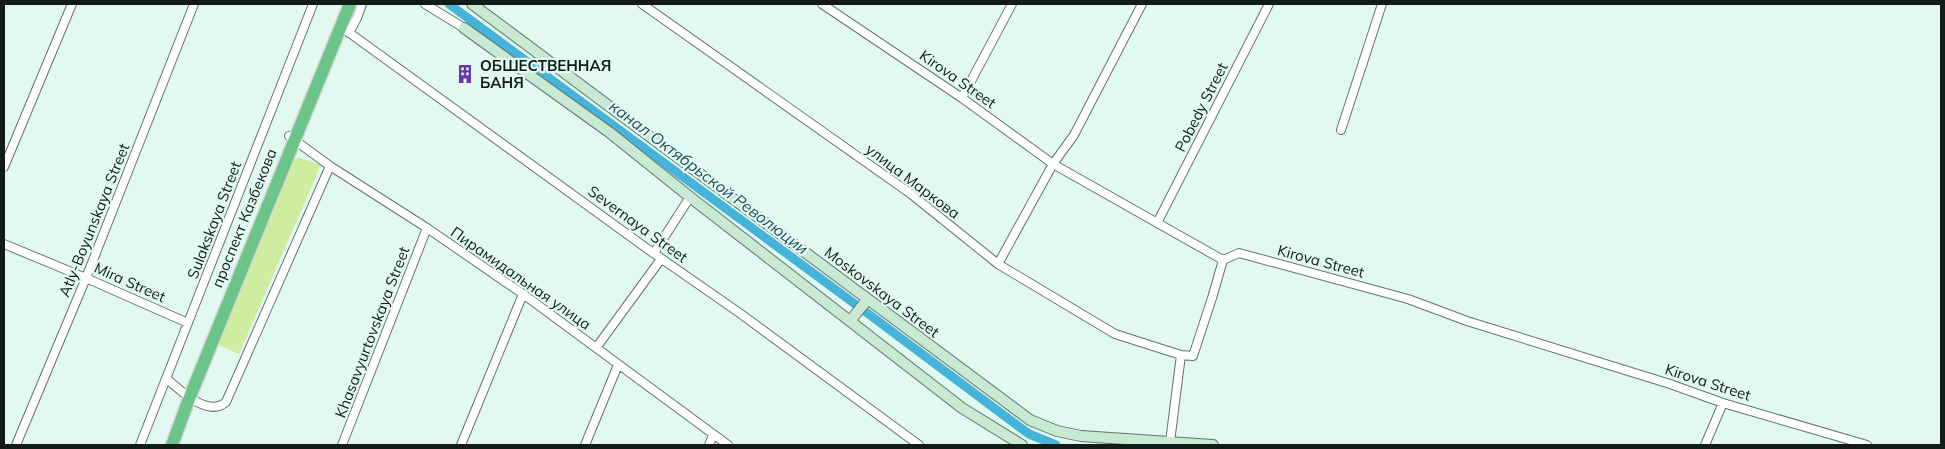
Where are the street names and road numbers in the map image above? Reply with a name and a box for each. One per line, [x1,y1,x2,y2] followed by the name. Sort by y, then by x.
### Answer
[916,46,1000,112] street label: Kirova Street
[1170,59,1232,155] street label: Pobedy Street
[862,139,964,223] street label: улица Маркова
[54,140,134,300] street label: Atly-Boyunskaya Street
[207,146,281,290] street label: проспект Казбекова
[183,159,245,281] street label: Sulakskaya Street
[584,181,692,267] street label: Severnaya Street
[447,222,595,334] street label: Пирамидальная улица
[1276,240,1366,282] street label: Kirova Street
[821,243,943,341] street label: Moskovskaya Street
[331,244,413,420] street label: Khasavyurtovskaya Street
[91,258,169,306] street label: Mira Street
[1663,359,1753,405] street label: Kirova Street

